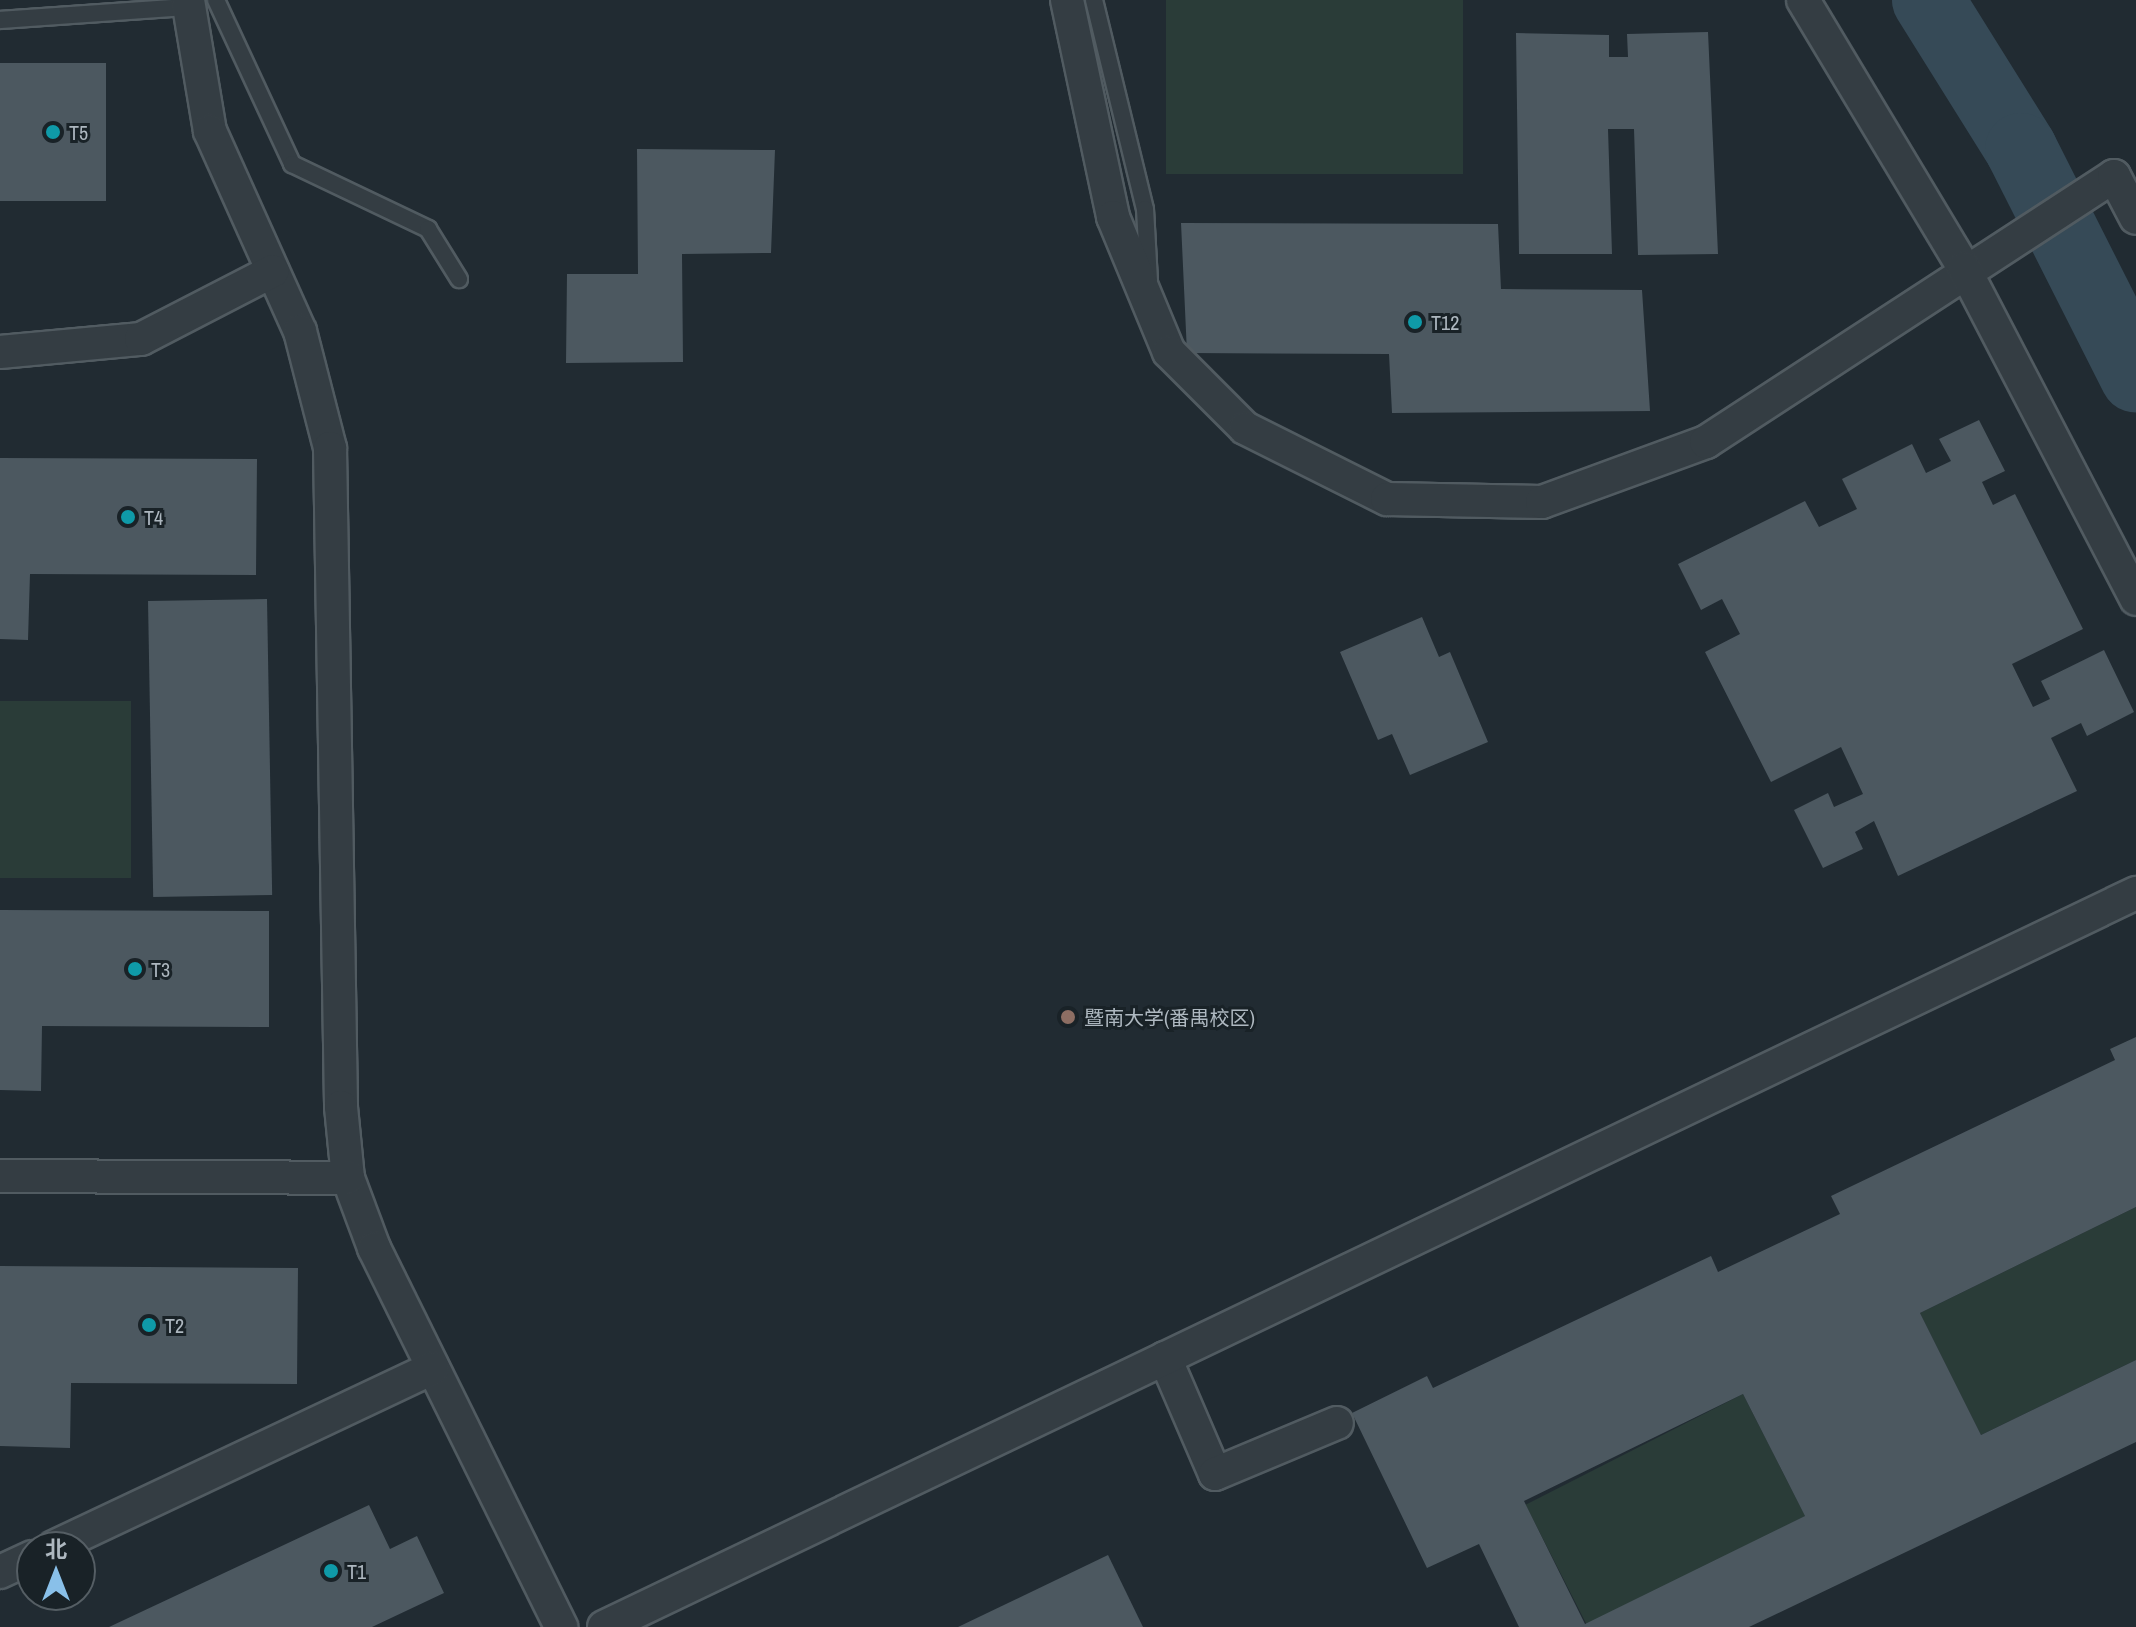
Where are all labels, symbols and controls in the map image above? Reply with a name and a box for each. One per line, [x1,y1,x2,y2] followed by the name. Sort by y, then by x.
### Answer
[69,120,88,144] place label: T5
[44,123,62,141] marker: T5
[1431,310,1459,334] place label: T12
[1406,313,1424,331] marker: T12
[144,505,163,529] place label: T4
[119,508,137,526] marker: T4
[151,957,170,981] place label: T3
[126,960,144,978] marker: T3
[1084,1005,1255,1029] place label: 暨南大学(番禺校区)
[1059,1008,1077,1026] marker: 暨南大学(番禺校区)
[165,1313,184,1337] place label: T2
[140,1316,158,1334] marker: T2
[16,1531,96,1611] north arrow
[45,1534,67,1564] text: 北
[347,1559,366,1583] place label: T1
[322,1562,340,1580] marker: T1

